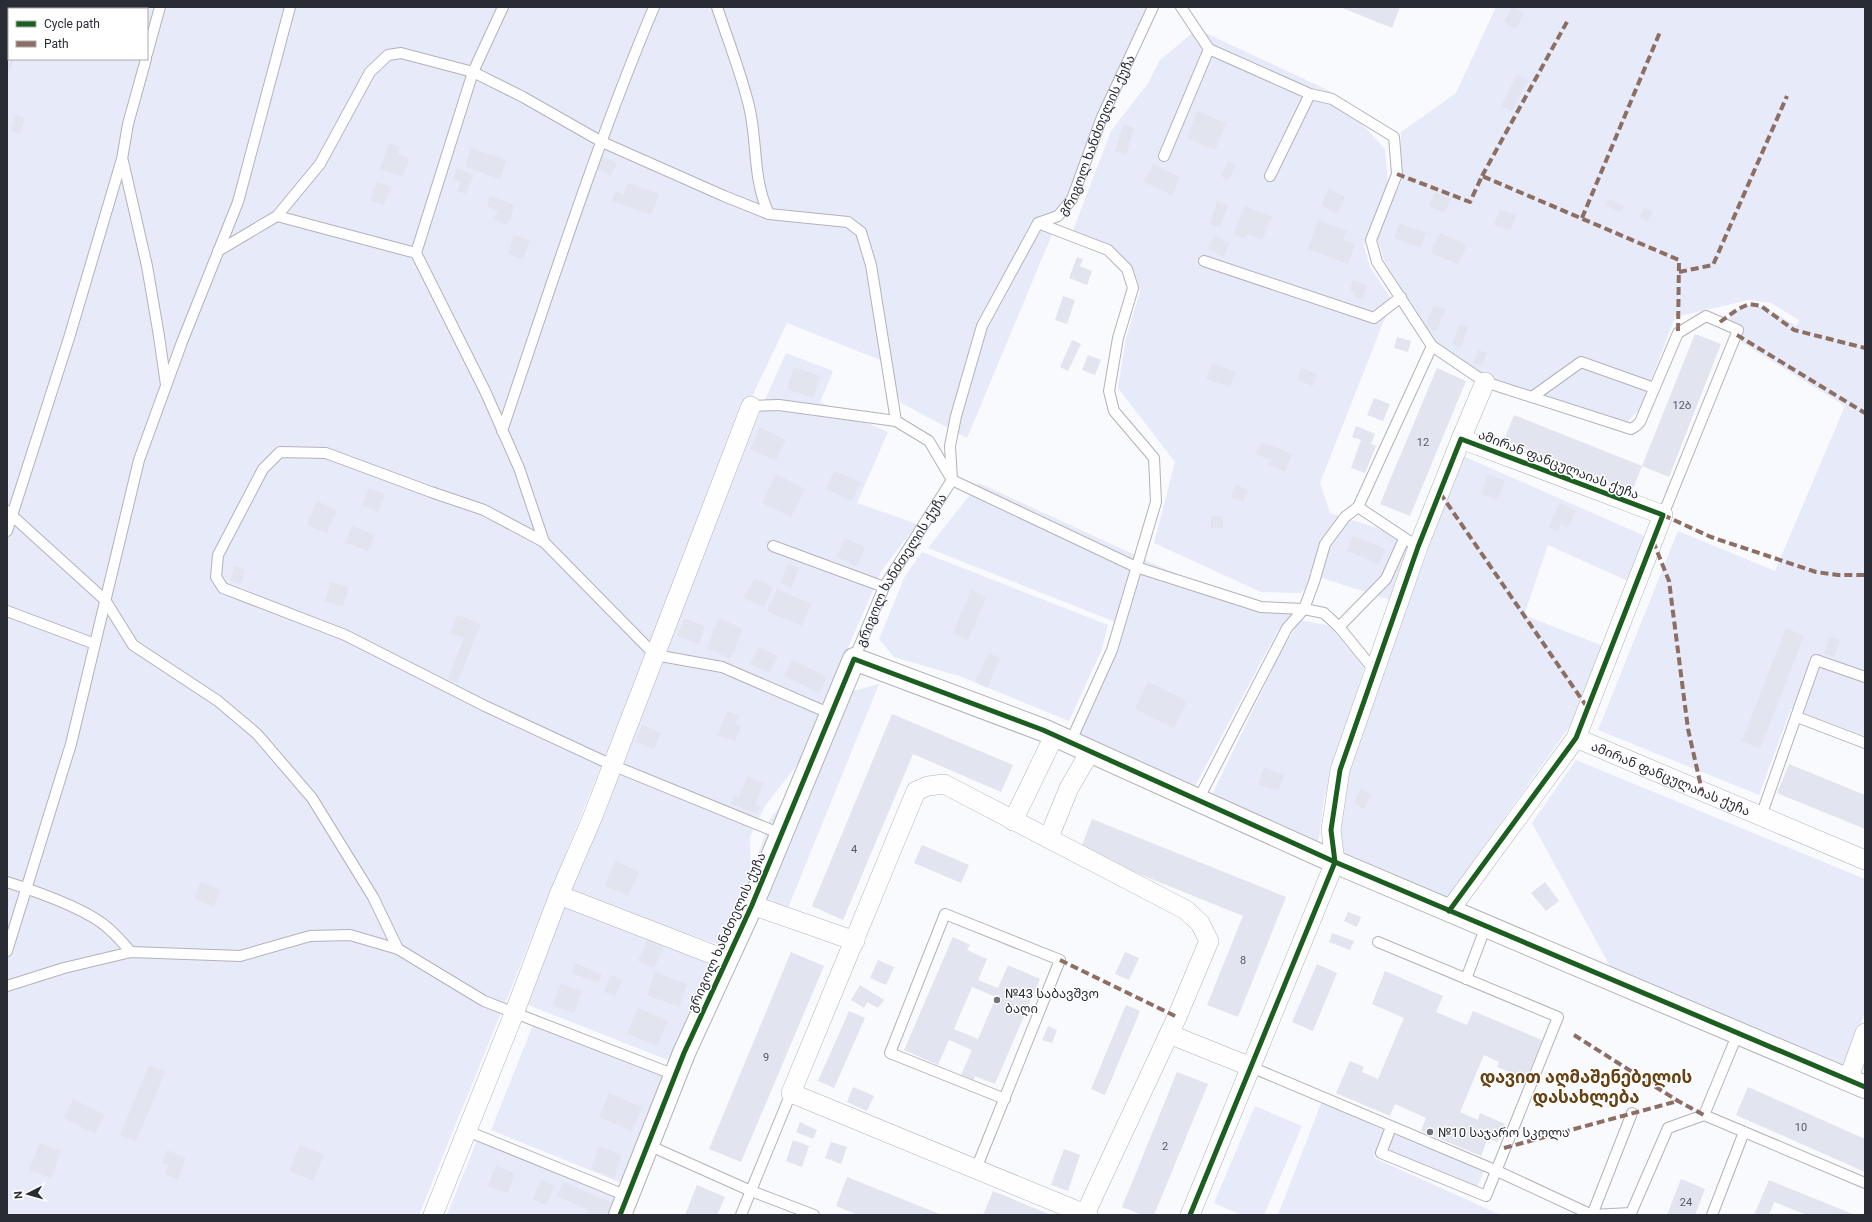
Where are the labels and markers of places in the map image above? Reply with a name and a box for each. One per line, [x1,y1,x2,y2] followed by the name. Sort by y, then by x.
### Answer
[1005,986,1099,1017] place label: №43 საბავშვო ბაღი
[992,995,1002,1005] marker: №43 საბავშვო ბაღი
[1438,1125,1569,1141] place label: №10 საჯარო სკოლა
[1425,1127,1435,1137] marker: №10 საჯარო სკოლა

